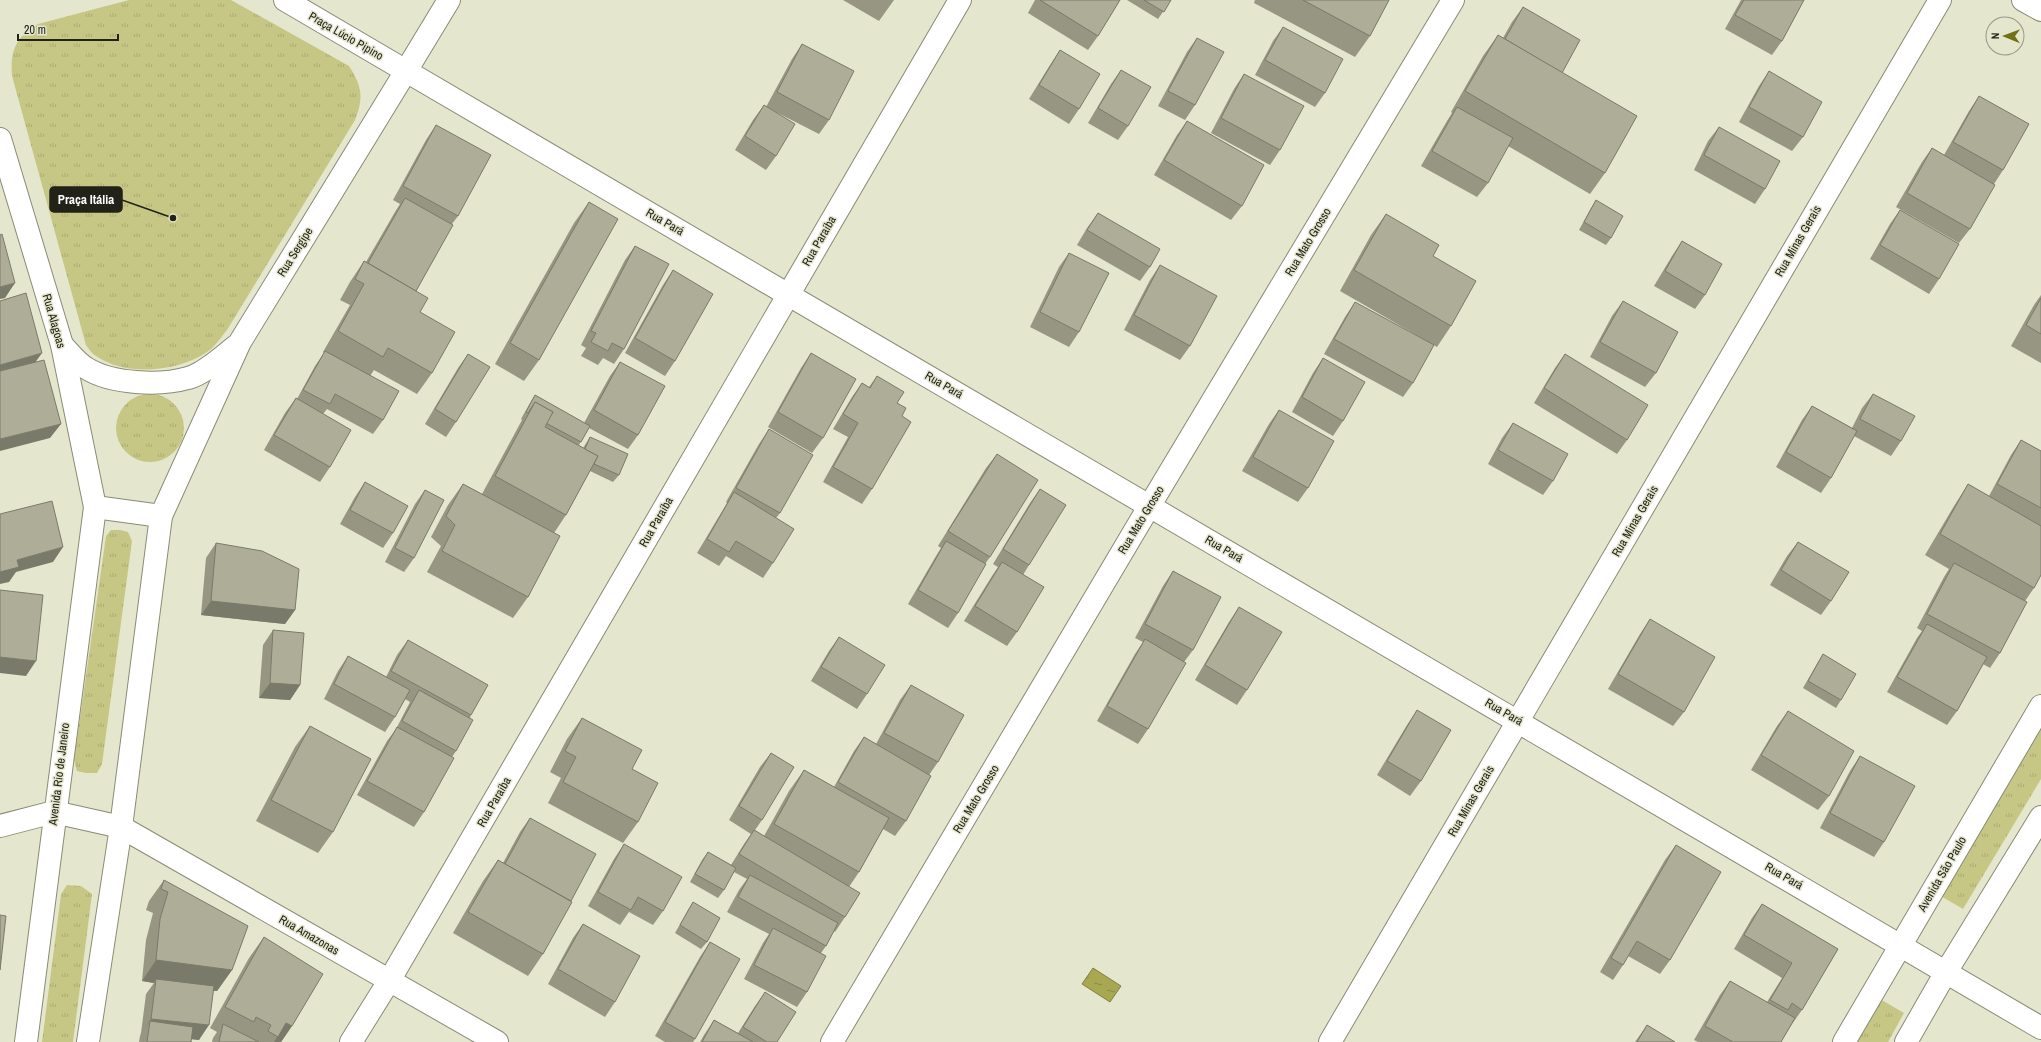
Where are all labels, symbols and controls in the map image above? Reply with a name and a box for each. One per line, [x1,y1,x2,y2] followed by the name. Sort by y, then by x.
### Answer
[306,8,386,64] street label: Praça Lúcio Pipino
[18,16,118,42] scale bar
[1985,16,2025,56] north arrow
[24,22,46,38] text: 20 m
[1988,32,2002,39] text: N
[50,187,122,212] callout: Praça Itália
[58,191,114,208] text: Praça Itália
[1771,202,1825,280] street label: Rua Minas Gerais
[643,205,687,240] street label: Rua Pará
[1281,205,1335,279] street label: Rua Mato Grosso
[798,213,840,269] street label: Rua Paraíba
[274,224,316,280] street label: Rua Sergipe
[39,292,69,350] street label: Rua Alagoas
[922,368,966,403] street label: Rua Pará
[1608,482,1662,560] street label: Rua Minas Gerais
[1114,483,1168,557] street label: Rua Mato Grosso
[635,494,677,550] street label: Rua Paraíba
[1202,532,1246,567] street label: Rua Pará
[1482,695,1526,730] street label: Rua Pará
[45,722,73,827] street label: Avenida Rio de Janeiro
[949,762,1003,836] street label: Rua Mato Grosso
[1444,762,1498,840] street label: Rua Minas Gerais
[473,774,515,830] street label: Rua Paraíba
[1914,834,1970,915] street label: Avenida São Paulo
[1762,859,1806,894] street label: Rua Pará
[276,911,342,959] street label: Rua Amazonas

